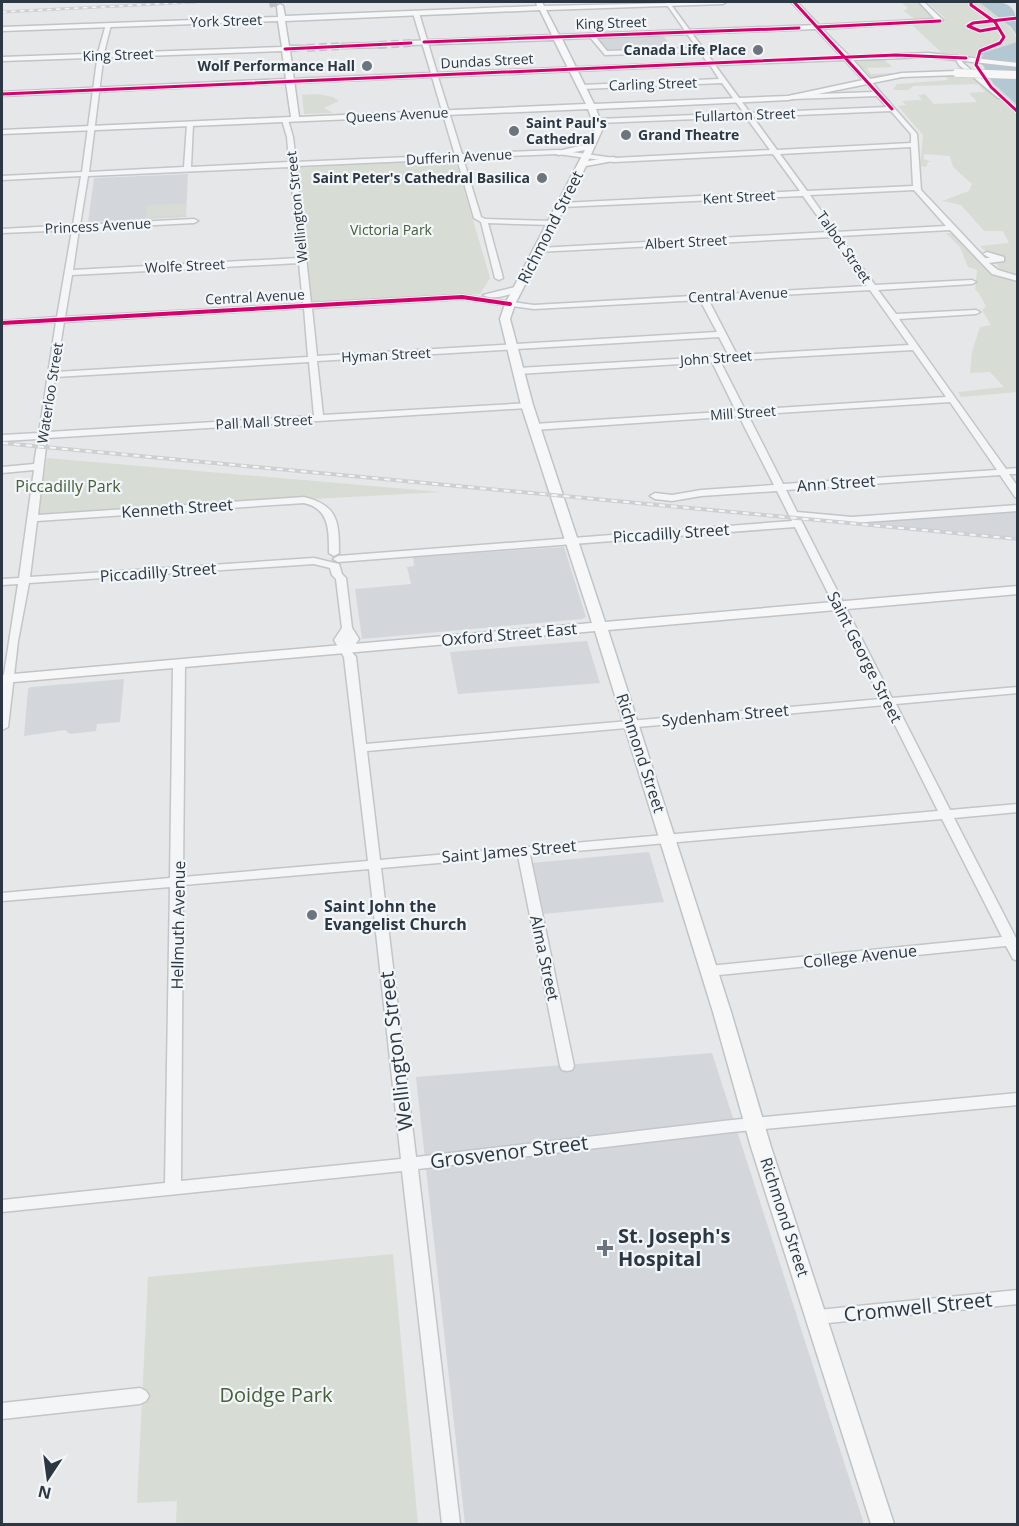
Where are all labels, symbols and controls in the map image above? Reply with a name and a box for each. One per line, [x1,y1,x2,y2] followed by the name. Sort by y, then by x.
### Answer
[190,10,262,31] street label: York Street
[575,12,647,33] street label: King Street
[624,40,746,59] place label: Canada Life Place
[751,43,765,57] marker: Canada Life Place
[82,44,154,65] street label: King Street
[440,49,534,72] street label: Dundas Street
[197,56,355,75] place label: Wolf Performance Hall
[360,59,374,73] marker: Wolf Performance Hall
[609,72,697,95] street label: Carling Street
[345,102,449,127] street label: Queens Avenue
[694,103,796,126] street label: Fullarton Street
[526,113,607,148] place label: Saint Paul's Cathedral
[507,124,521,138] marker: Saint Paul's Cathedral
[638,125,739,144] place label: Grand Theatre
[619,128,633,142] marker: Grand Theatre
[405,144,513,169] street label: Dufferin Avenue
[281,150,312,264] street label: Wellington Street
[512,166,588,287] street label: Richmond Street
[313,168,530,187] place label: Saint Peter's Cathedral Basilica
[535,171,549,185] marker: Saint Peter's Cathedral Basilica
[702,185,776,208] street label: Kent Street
[813,207,876,286] street label: Talbot Street
[44,213,152,238] street label: Princess Avenue
[350,220,433,239] park label: Victoria Park
[644,230,728,253] street label: Albert Street
[144,254,226,277] street label: Wolfe Street
[688,282,788,307] street label: Central Avenue
[205,284,305,309] street label: Central Avenue
[32,341,67,445] street label: Waterloo Street
[341,343,431,366] street label: Hyman Street
[677,346,753,370] street label: John Street
[709,401,777,424] street label: Mill Street
[215,409,313,434] street label: Pall Mall Street
[796,469,876,497] street label: Ann Street
[15,475,121,497] park label: Piccadilly Park
[120,493,234,523] street label: Kenneth Street
[612,518,730,548] street label: Piccadilly Street
[99,557,217,587] street label: Piccadilly Street
[822,588,908,727] street label: Saint George Street
[440,617,578,651] street label: Oxford Street East
[611,691,671,816] street label: Richmond Street
[660,698,790,732] street label: Sydenham Street
[441,834,577,868] street label: Saint James Street
[166,860,190,990] street label: Hellmuth Avenue
[324,895,467,935] place label: Saint John the Evangelist Church
[305,908,319,922] marker: Saint John the Evangelist Church
[525,913,565,1003] street label: Alma Street
[802,939,918,973] street label: College Avenue
[372,970,419,1132] street label: Wellington Street
[428,1128,590,1175] street label: Grosvenor Street
[755,1155,815,1280] street label: Richmond Street
[618,1222,730,1272] place label: St. Joseph's Hospital
[596,1239,614,1257] marker: St. Joseph's Hospital
[842,1285,994,1328] street label: Cromwell Street
[220,1381,333,1408] park label: Doidge Park
[18,1448,78,1508] north arrow
[36,1480,53,1505] text: N

